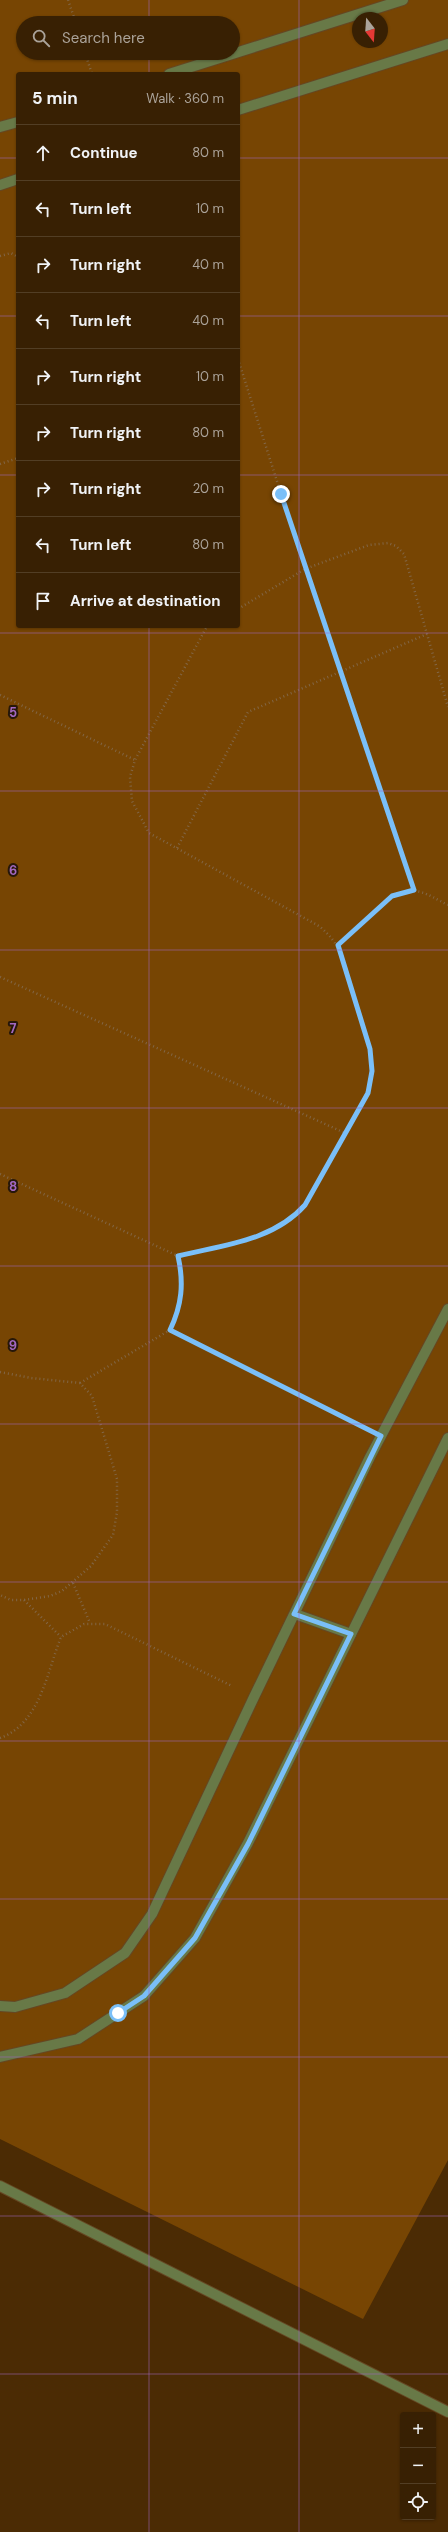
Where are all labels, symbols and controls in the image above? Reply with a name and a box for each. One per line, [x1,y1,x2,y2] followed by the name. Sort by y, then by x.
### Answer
[352,12,388,48] north arrow
[16,16,240,60] search box
[30,27,52,49] icon: search
[62,28,145,48] text: Search here
[32,87,78,109] text: 5 min
[146,90,224,107] text: Walk · 360 m
[32,142,54,164] icon: ahead
[70,143,138,163] text: Continue
[192,144,224,161] text: 80 m
[32,198,54,220] icon: left
[70,199,131,219] text: Turn left
[196,200,224,217] text: 10 m
[32,254,54,276] icon: right
[70,255,141,275] text: Turn right
[192,256,224,273] text: 40 m
[32,310,54,332] icon: left
[70,311,131,331] text: Turn left
[192,312,224,329] text: 40 m
[32,366,54,388] icon: right
[70,367,141,387] text: Turn right
[196,368,224,385] text: 10 m
[32,422,54,444] icon: right
[70,423,141,443] text: Turn right
[192,424,224,441] text: 80 m
[32,478,54,500] icon: right
[70,479,141,499] text: Turn right
[193,480,224,497] text: 20 m
[272,485,290,503] route end
[32,534,54,556] icon: left
[70,535,131,555] text: Turn left
[192,536,224,553] text: 80 m
[32,590,54,612] icon: arrive
[70,591,221,611] text: Arrive at destination
[9,704,17,721] text: 5
[9,862,17,879] text: 6
[10,1020,17,1037] text: 7
[9,1178,17,1195] text: 8
[9,1337,17,1354] text: 9
[109,2004,127,2022] route start
[400,2412,436,2520] map controls
[400,2412,436,2448] button: +
[400,2448,436,2484] button: −
[400,2484,436,2520] button: locate

